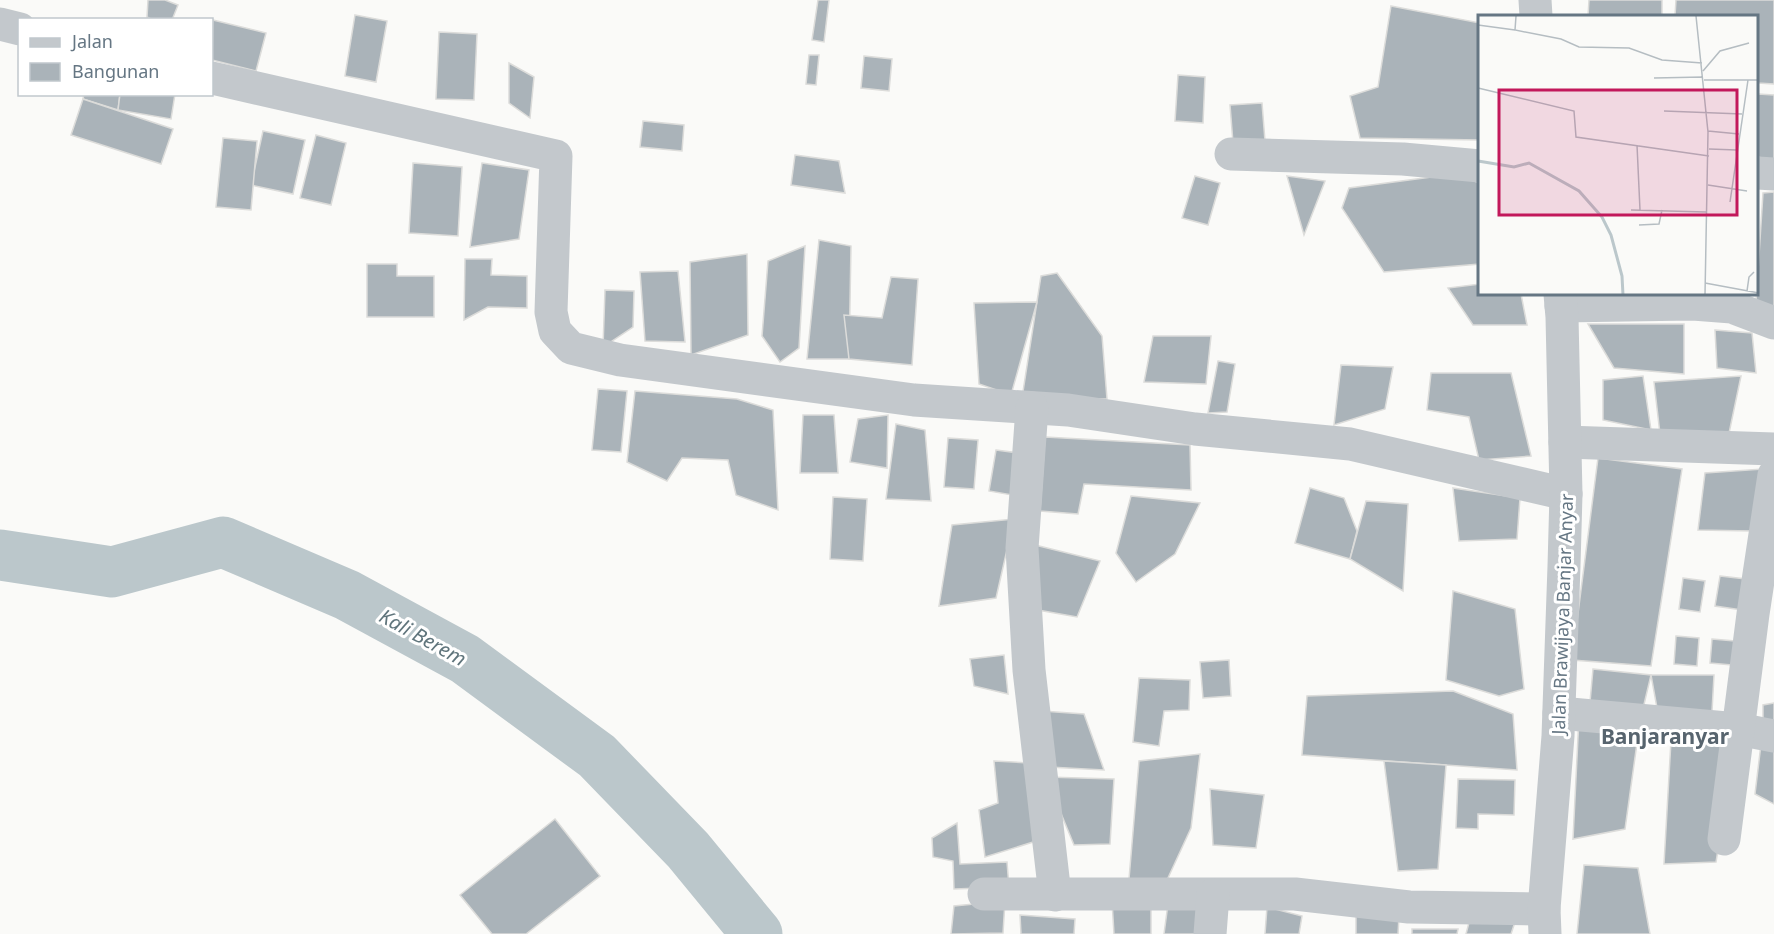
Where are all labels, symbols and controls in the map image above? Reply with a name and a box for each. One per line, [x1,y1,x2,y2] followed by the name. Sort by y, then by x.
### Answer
[1478,15,1759,296] inset map
[18,18,213,96] legend
[70,29,113,53] text: Jalan
[72,59,159,83] text: Bangunan
[1546,493,1578,737] street label: Jalan Brawijaya Banjar Anyar
[375,602,471,672] water label: Kali Berem
[1601,722,1730,750] district label: Banjaranyar

